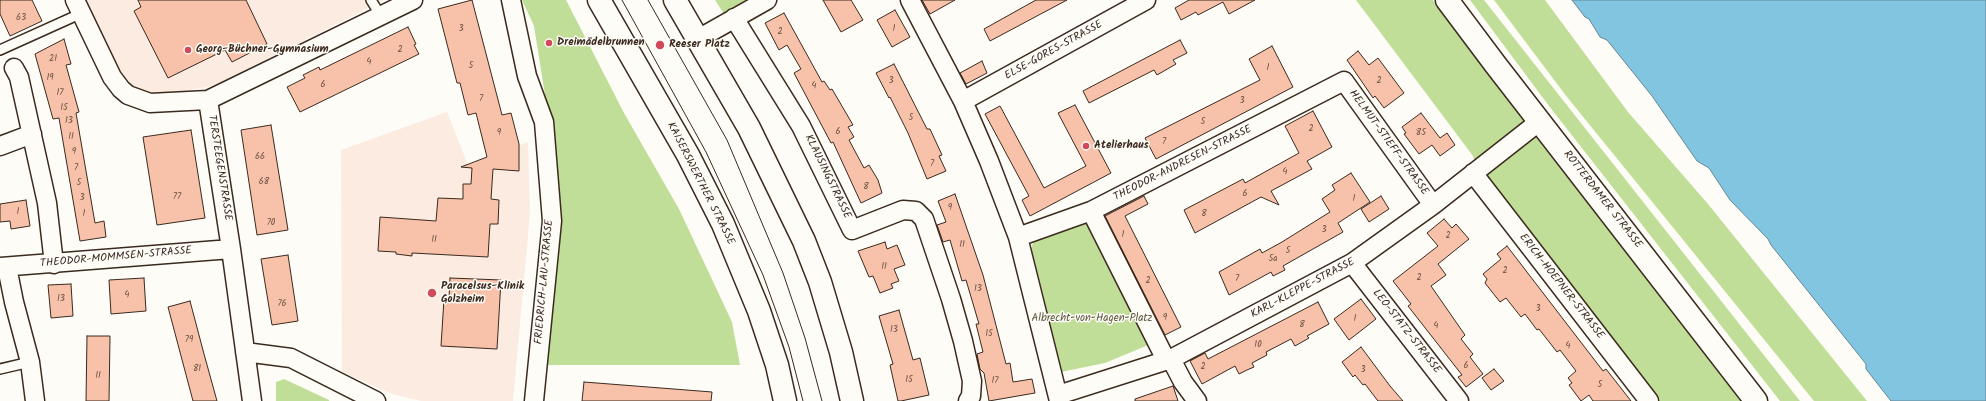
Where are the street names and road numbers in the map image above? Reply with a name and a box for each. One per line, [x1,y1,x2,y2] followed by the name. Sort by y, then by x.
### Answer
[1003,19,1105,83] street label: ELSE-GORES-STRASSE
[1345,88,1431,198] street label: HELMUT-STIEFF-STRASSE
[204,114,234,222] street label: TERSTEEGENSTRASSE
[663,120,737,248] street label: KAISERSWERTHER STRASSE
[1112,123,1254,205] street label: THEODOR-ANDRESEN-STRASSE
[801,133,853,221] street label: KLAUSINGSTRASSE
[1560,148,1644,252] street label: ROTTERDAMER STRASSE
[533,219,557,345] street label: FRIEDRICH-LAU-STRASSE
[1516,232,1606,342] street label: ERICH-HOEPNER-STRASSE
[40,245,192,271] street label: THEODOR-MOMMSEN-STRASSE
[1249,256,1357,322] street label: KARL-KLEPPE-STRASSE
[1369,287,1443,377] street label: LEO-STATZ-STRASSE

